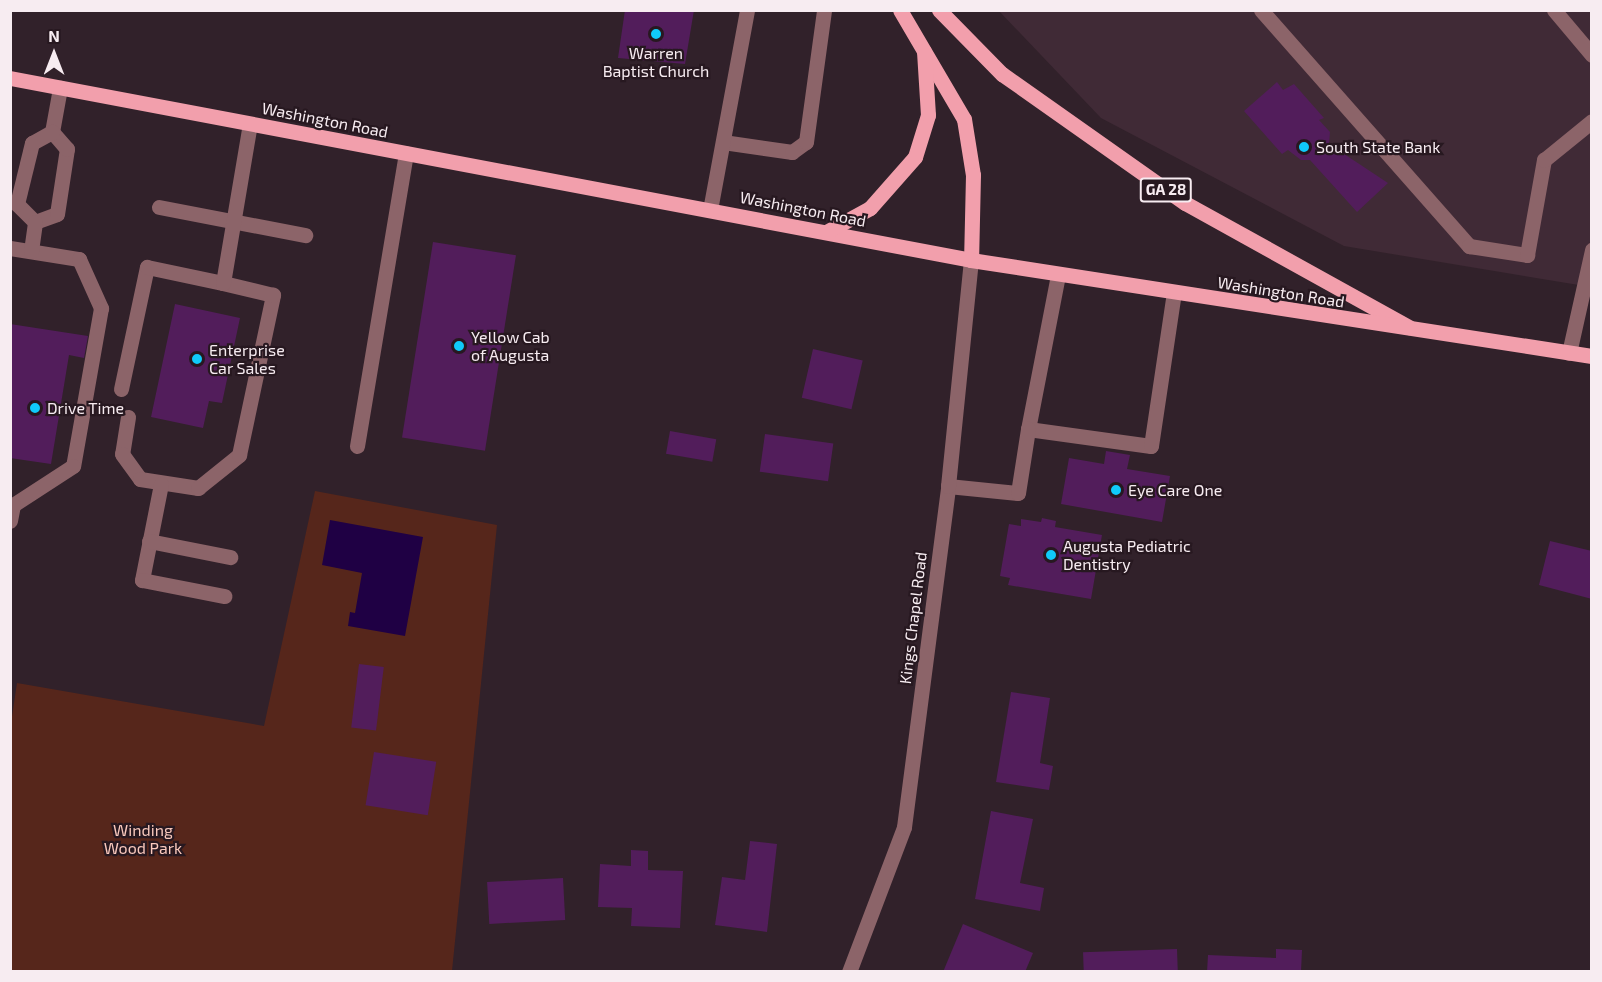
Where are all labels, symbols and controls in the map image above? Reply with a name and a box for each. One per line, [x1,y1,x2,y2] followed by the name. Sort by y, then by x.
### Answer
[24,24,84,84] north arrow
[48,26,60,45] text: N
[649,27,663,41] marker: Warren Baptist Church
[603,43,709,81] place label: Warren Baptist Church
[260,98,390,142] street label: Washington Road
[1316,137,1440,157] place label: South State Bank
[1297,140,1311,154] marker: South State Bank
[1139,178,1193,202] road number: GA 28
[738,187,868,231] street label: Washington Road
[1216,272,1346,312] street label: Washington Road
[471,327,550,365] place label: Yellow Cab of Augusta
[452,339,466,353] marker: Yellow Cab of Augusta
[209,340,285,378] place label: Enterprise Car Sales
[190,352,204,366] marker: Enterprise Car Sales
[47,398,124,418] place label: Drive Time
[28,401,42,415] marker: Drive Time
[1128,480,1222,500] place label: Eye Care One
[1109,483,1123,497] marker: Eye Care One
[1063,536,1191,574] place label: Augusta Pediatric Dentistry
[1044,548,1058,562] marker: Augusta Pediatric Dentistry
[895,551,931,685] street label: Kings Chapel Road
[104,820,182,858] park label: Winding Wood Park

